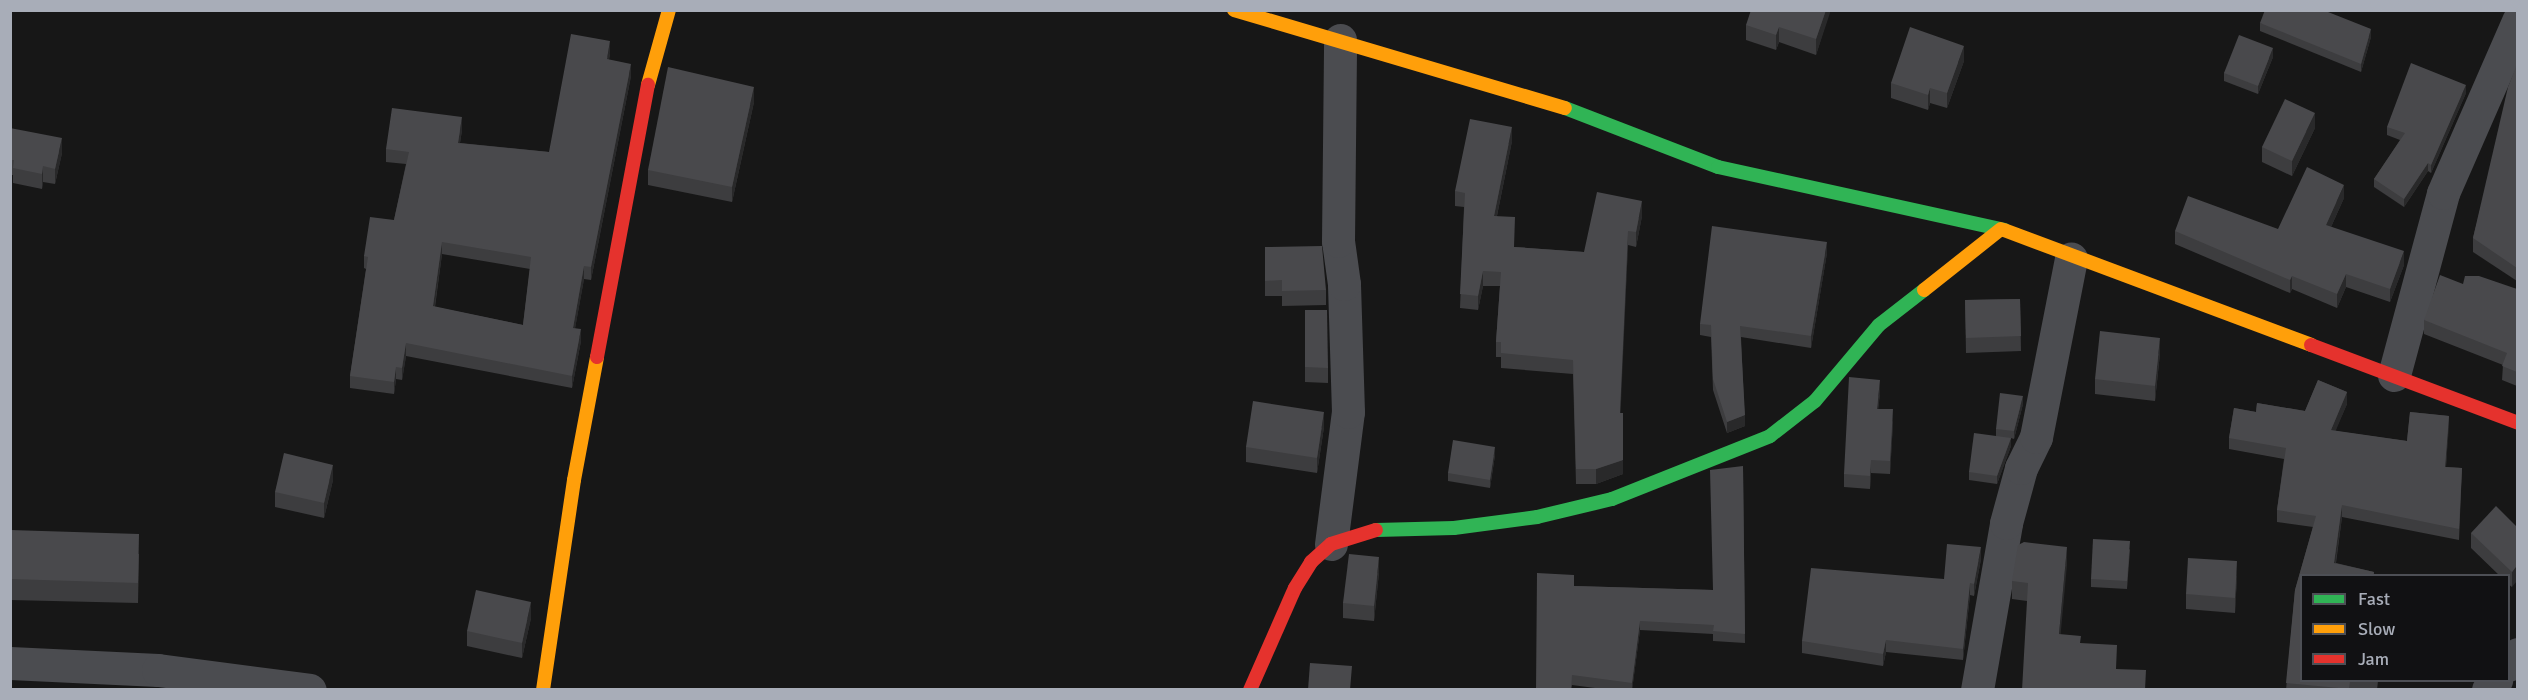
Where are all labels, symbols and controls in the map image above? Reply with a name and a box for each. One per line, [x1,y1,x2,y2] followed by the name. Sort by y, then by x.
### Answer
[2300,574,2510,682] legend
[2358,588,2390,610] text: Fast
[2358,618,2395,640] text: Slow
[2358,648,2389,670] text: Jam

